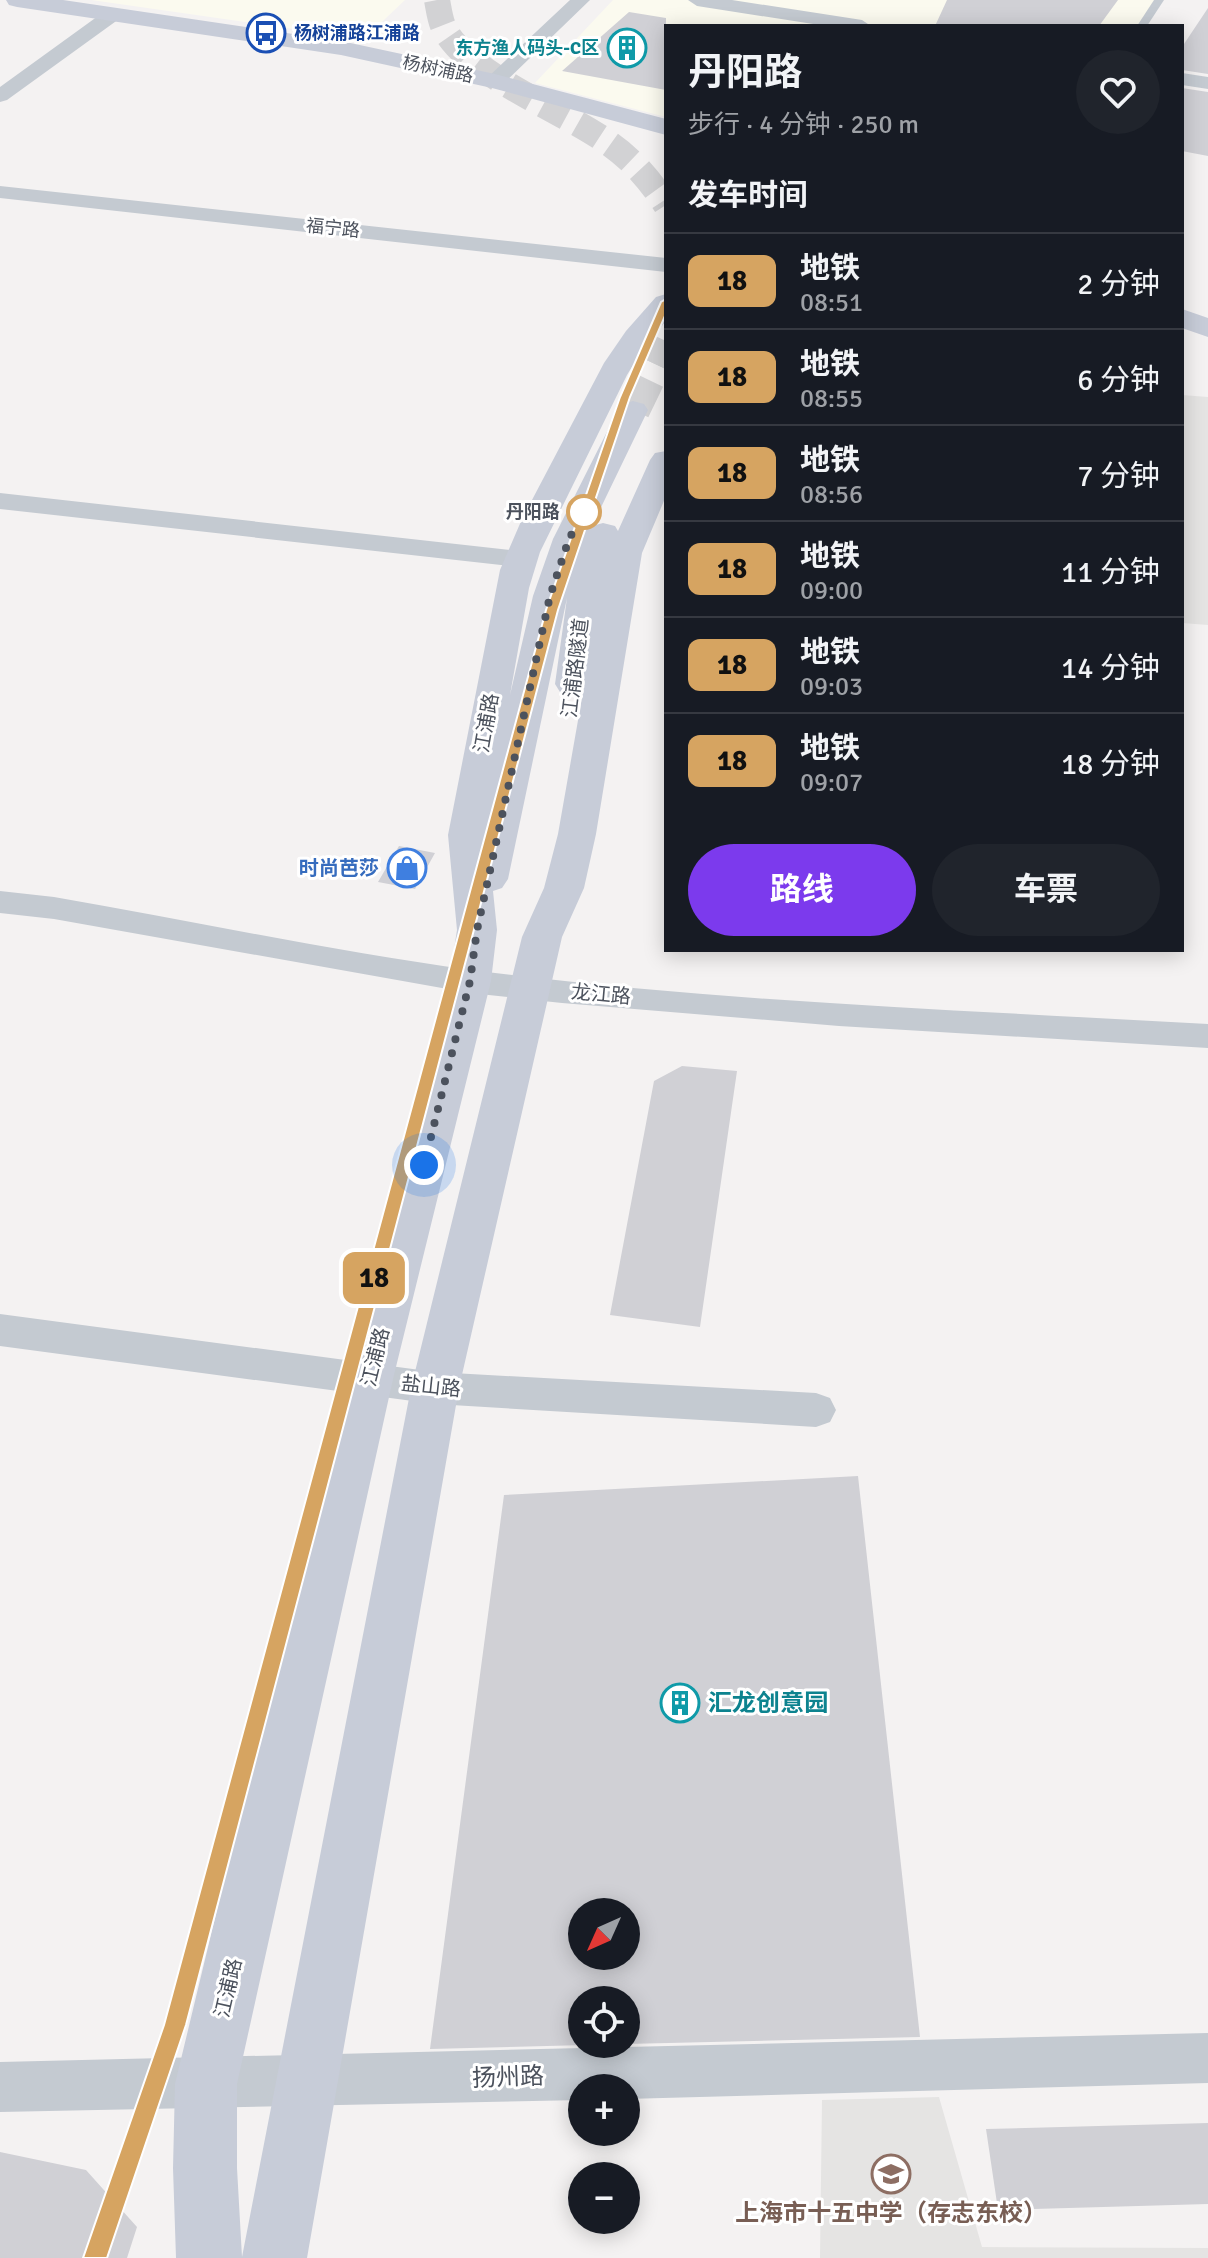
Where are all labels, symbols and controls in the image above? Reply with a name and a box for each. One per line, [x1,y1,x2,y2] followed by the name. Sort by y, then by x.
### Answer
[245,12,287,54] bus stop icon: 杨树浦路江浦路
[294,22,420,44] place label: 杨树浦路江浦路
[606,27,648,69] building icon: 东方渔人码头-C区
[455,37,599,59] place label: 东方渔人码头-C区
[688,49,802,96] text: 丹阳路
[1076,50,1160,134] button: heart
[400,51,476,87] street label: 杨树浦路
[688,109,919,141] text: 步行 · 4 分钟 · 250 m
[688,177,808,214] text: 发车时间
[305,214,361,242] street label: 福宁路
[800,250,860,287] text: 地铁
[717,264,747,298] text: 18
[1077,266,1160,303] text: 2 分钟
[800,287,863,319] text: 08:51
[800,346,860,383] text: 地铁
[717,360,747,394] text: 18
[1077,362,1160,399] text: 6 分钟
[800,383,863,415] text: 08:55
[800,442,860,479] text: 地铁
[717,456,747,490] text: 18
[1077,458,1160,495] text: 7 分钟
[800,479,863,511] text: 08:56
[567,495,601,529] marker: 丹阳路
[506,501,560,523] place label: 丹阳路
[800,538,860,575] text: 地铁
[717,552,747,586] text: 18
[1061,554,1160,591] text: 11 分钟
[800,575,863,607] text: 09:00
[557,617,594,719] street label: 江浦路隧道
[800,634,860,671] text: 地铁
[717,648,747,682] text: 18
[1061,650,1160,687] text: 14 分钟
[800,671,863,703] text: 09:03
[469,691,504,755] street label: 江浦路
[800,730,860,767] text: 地铁
[717,744,747,778] text: 18
[1061,746,1160,783] text: 18 分钟
[800,767,863,799] text: 09:07
[688,844,916,936] button: 路线
[932,844,1160,936] button: 车票
[386,847,428,889] shop icon: 时尚芭莎
[299,856,379,881] place label: 时尚芭莎
[570,979,632,1010] street label: 龙江路
[404,1145,444,1185] your location
[338,1252,410,1304] line badge: 18
[359,1261,389,1295] text: 18
[356,1325,395,1389] street label: 江浦路
[400,1371,462,1402] street label: 盐山路
[659,1682,701,1724] building icon: 汇龙创意园
[708,1688,828,1718] place label: 汇龙创意园
[568,1898,640,1970] north arrow
[568,1898,640,2234] map controls
[210,1956,247,2020] street label: 江浦路
[568,1986,640,2058] button: locate
[471,2061,545,2093] street label: 扬州路
[568,2074,640,2146] button: +
[870,2153,912,2195] school or university icon: 上海市十五中学（存志东校）
[568,2162,640,2234] button: −
[735,2198,1047,2228] place label: 上海市十五中学（存志东校）

